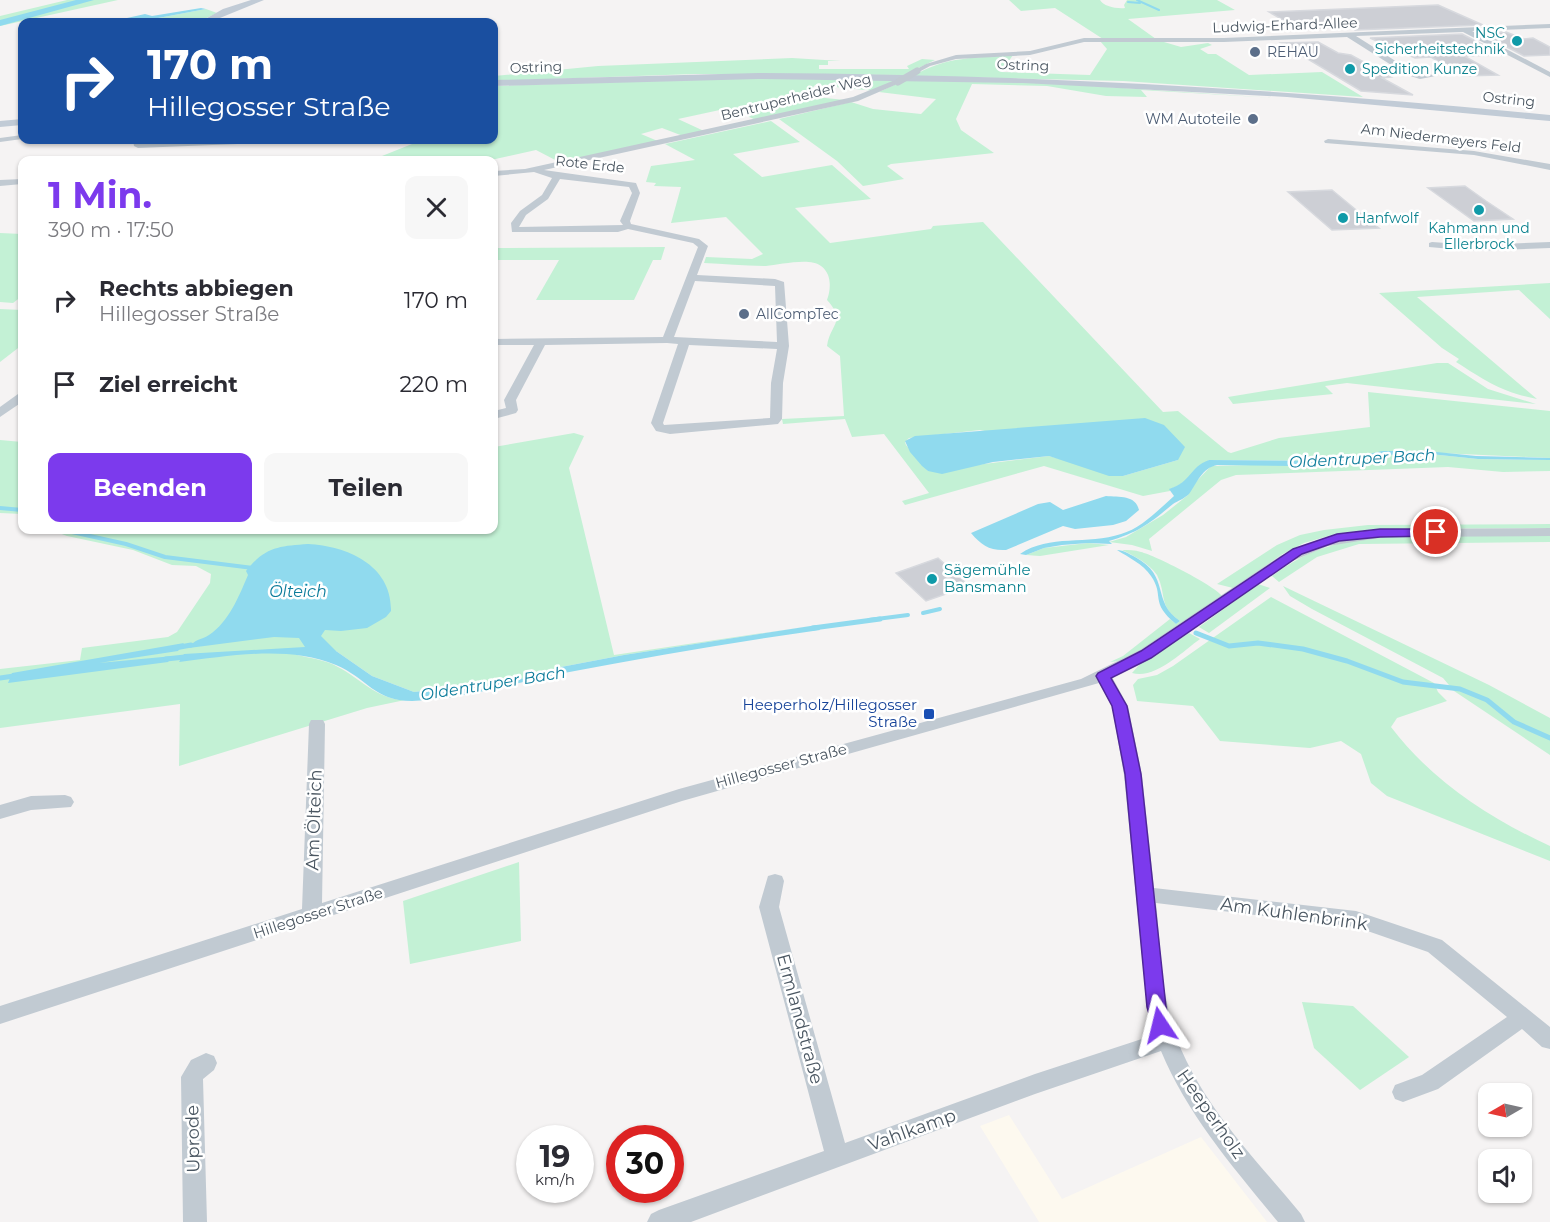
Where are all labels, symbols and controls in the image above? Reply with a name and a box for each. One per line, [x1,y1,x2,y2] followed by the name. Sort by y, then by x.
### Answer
[1212,13,1358,37] street label: Ludwig-Erhard-Allee
[1375,24,1506,58] place label: NSC Sicherheitstechnik
[1510,34,1524,48] marker: NSC Sicherheitstechnik
[147,38,273,90] text: 170 m
[48,42,126,120] icon: right
[1267,43,1319,61] place label: REHAU
[1248,45,1262,59] marker: REHAU
[996,55,1050,75] street label: Ostring
[509,57,563,77] street label: Ostring
[1362,60,1477,78] place label: Spedition Kunze
[1343,62,1357,76] marker: Spedition Kunze
[719,70,873,124] street label: Bentruperheider Weg
[1482,87,1536,111] street label: Ostring
[147,90,391,123] text: Hillegosser Straße
[1145,110,1241,128] place label: WM Autoteile
[1246,112,1260,126] marker: WM Autoteile
[1360,119,1522,157] street label: Am Niedermeyers Feld
[555,151,625,177] street label: Rote Erde
[48,173,152,217] text: 1 Min.
[405,176,468,239] button: close
[1472,203,1486,217] marker: Kahmann und Ellerbrock
[1355,209,1420,227] place label: Hanfwolf
[1336,211,1350,225] marker: Hanfwolf
[48,218,174,242] text: 390 m · 17:50
[1428,219,1530,253] place label: Kahmann und Ellerbrock
[99,275,294,302] text: Rechts abbiegen
[48,284,81,317] icon: right
[404,287,468,314] text: 170 m
[99,302,279,326] text: Hillegosser Straße
[756,305,839,323] place label: AllCompTec
[737,307,751,321] marker: AllCompTec
[48,368,81,401] icon: arrive
[99,371,238,398] text: Ziel erreicht
[399,371,468,398] text: 220 m
[1288,445,1436,472] water label: Oldentruper Bach
[48,453,252,522] button: Beenden
[264,453,468,522] button: Teilen
[1410,506,1461,557] pin
[1419,515,1452,548] icon: arrive
[944,560,1031,596] place label: Sägemühle Bansmann
[925,572,939,586] marker: Sägemühle Bansmann
[269,581,327,601] water label: Ölteich
[419,663,567,704] water label: Oldentruper Bach
[743,695,917,731] place label: Heeperholz/Hillegosser Straße
[922,707,936,721] marker: Heeperholz/Hillegosser Straße
[713,739,849,792] street label: Hillegosser Straße
[301,769,327,871] street label: Am Ölteich
[251,883,385,942] street label: Hillegosser Straße
[1219,893,1369,935] street label: Am Kuhlenbrink
[772,951,828,1087] street label: Ermlandstraße
[1128,993,1192,1057] position arrow
[1172,1065,1250,1163] street label: Heeperholz
[1478,1083,1532,1137] north arrow
[1478,1083,1532,1203] map controls
[865,1104,959,1156] street label: Vahlkamp
[181,1105,205,1173] street label: Uprode
[606,1125,684,1203] speed limit sign: 30
[540,1138,570,1175] text: 19
[1478,1149,1532,1203] button: sound
[535,1170,575,1189] text: km/h

